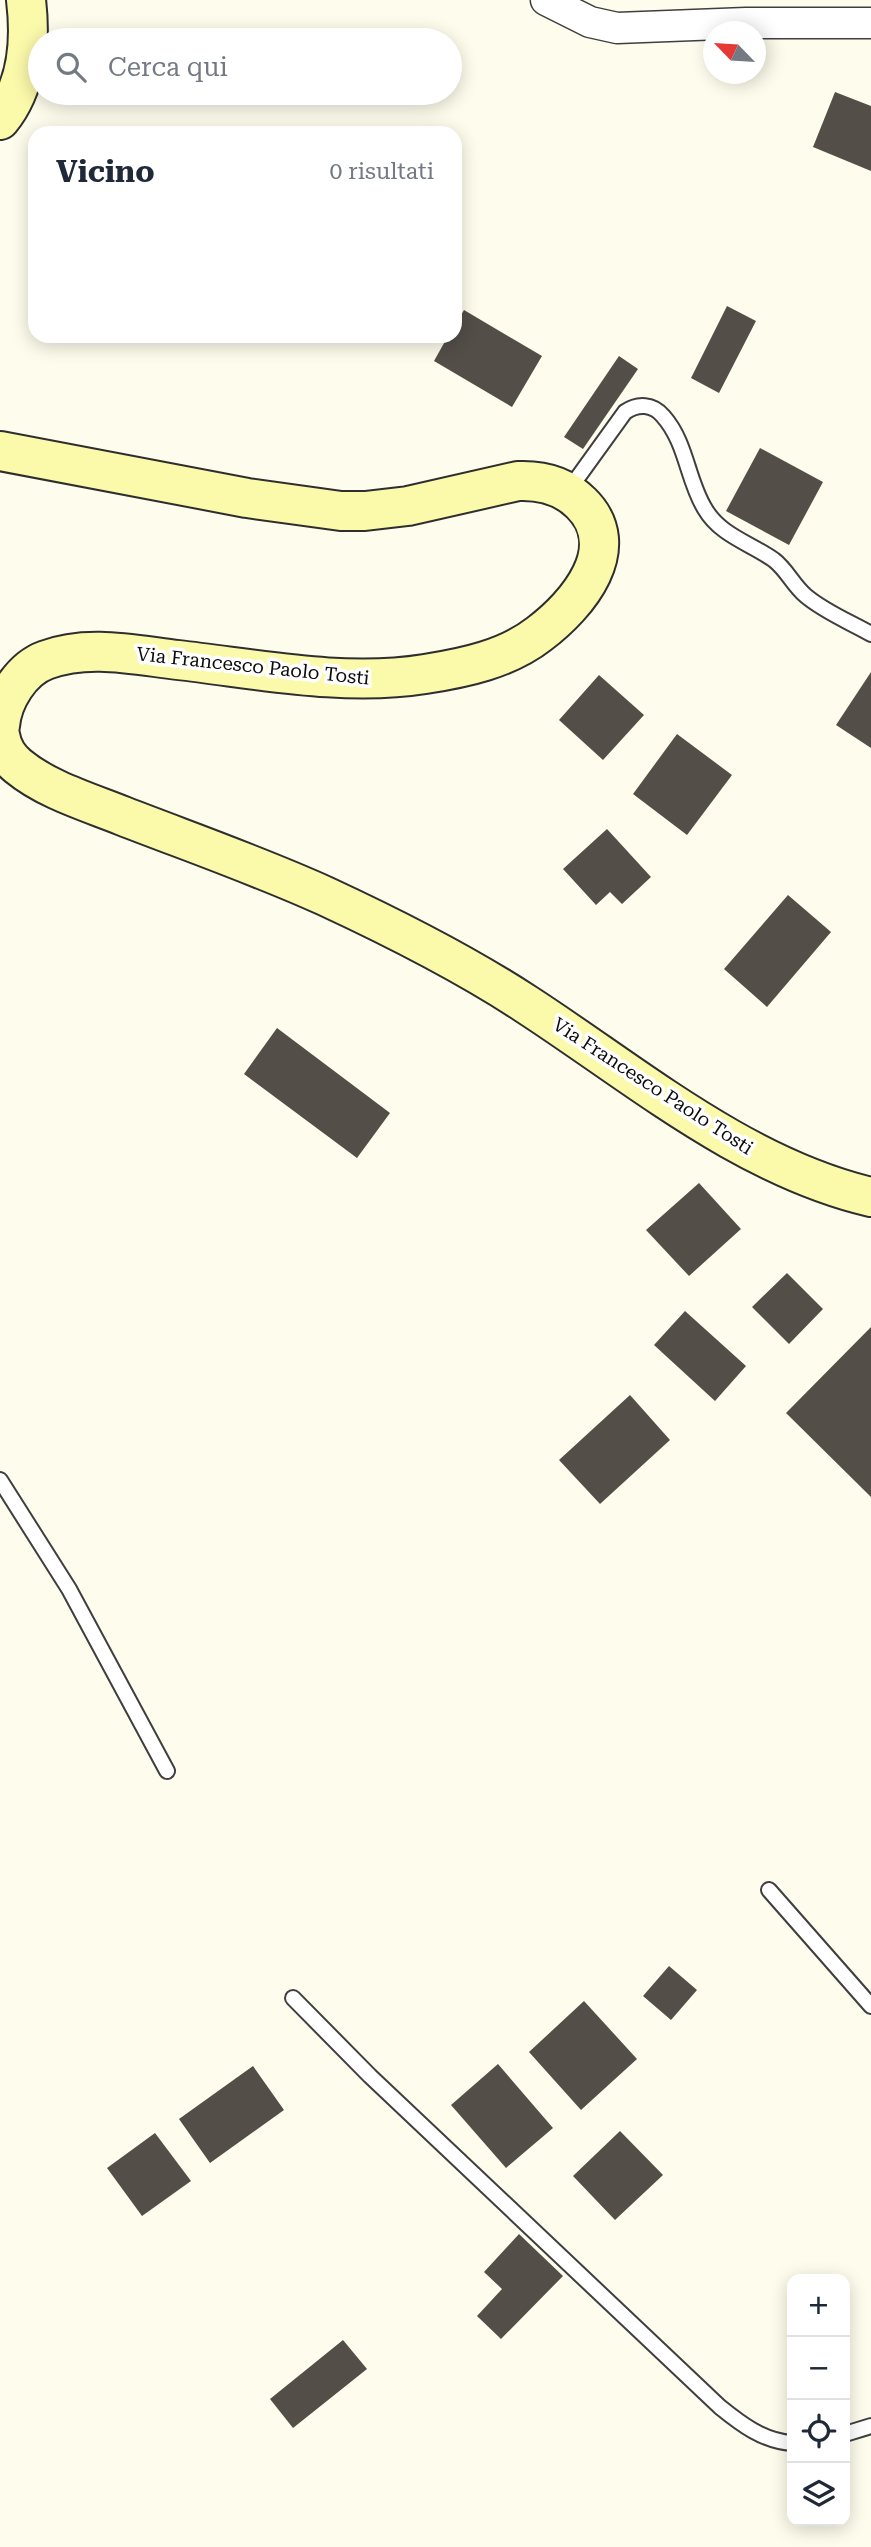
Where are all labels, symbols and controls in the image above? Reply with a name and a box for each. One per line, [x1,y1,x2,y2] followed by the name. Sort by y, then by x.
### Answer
[703,21,766,84] north arrow
[28,28,462,105] search box
[52,48,90,86] icon: search
[108,52,228,82] text: Cerca qui
[56,154,155,189] text: Vicino
[330,158,434,185] text: 0 risultati
[135,642,371,690] street label: Via Francesco Paolo Tosti
[549,1013,757,1159] street label: Via Francesco Paolo Tosti
[787,2274,850,2526] map controls
[787,2274,850,2337] button: +
[787,2337,850,2400] button: −
[787,2400,850,2463] button: locate
[787,2463,850,2526] button: layers

